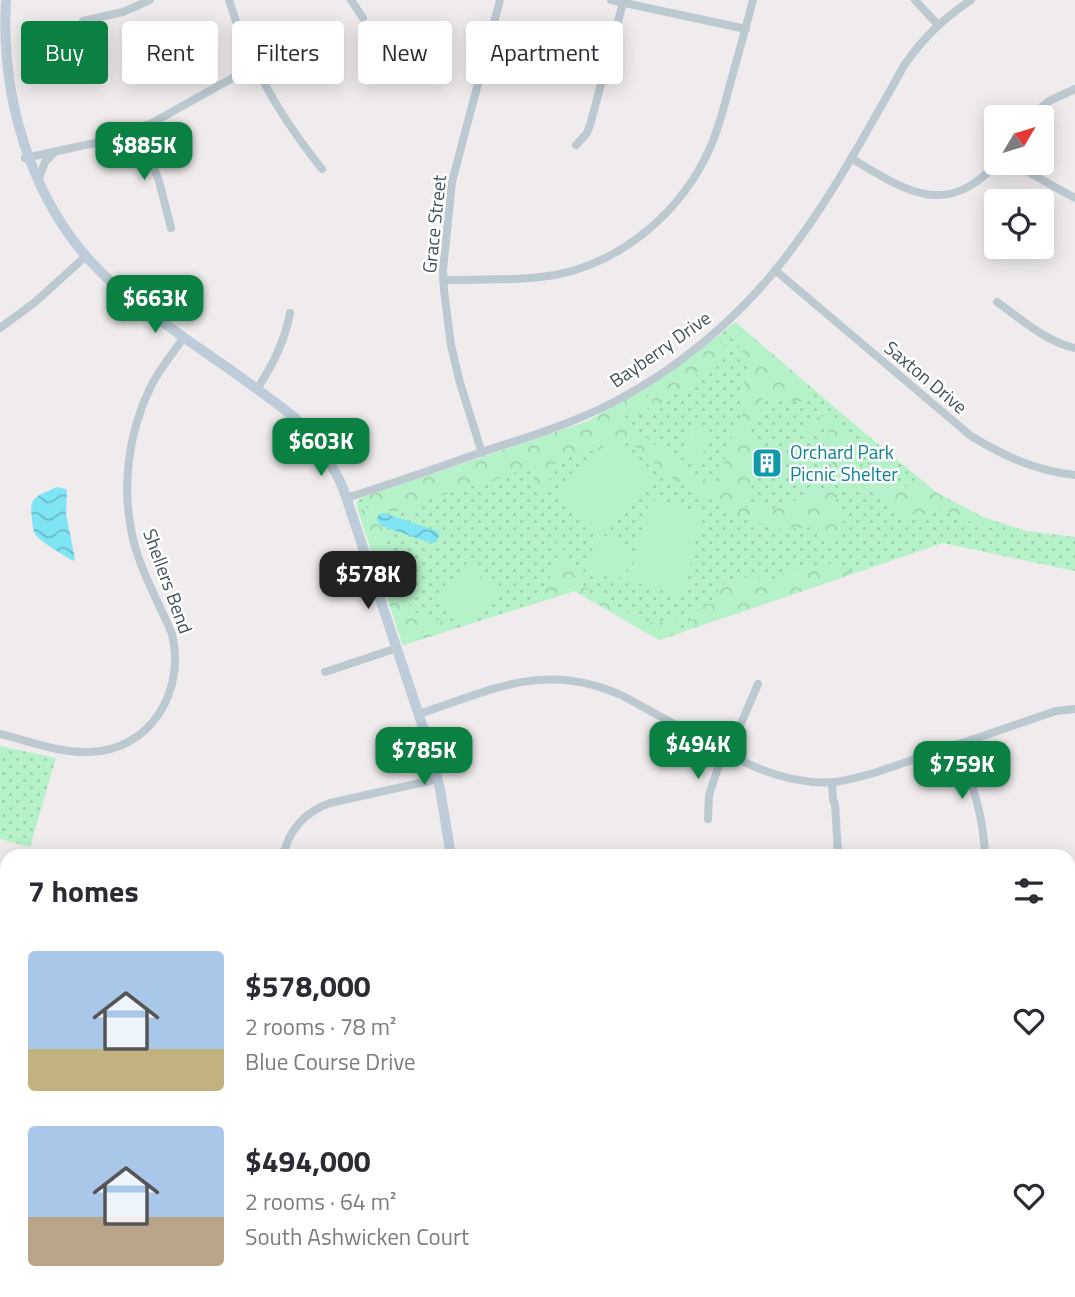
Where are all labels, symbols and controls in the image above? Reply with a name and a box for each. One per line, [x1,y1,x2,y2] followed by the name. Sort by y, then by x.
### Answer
[21,21,108,84] chip: Buy
[122,21,218,84] chip: Rent
[232,21,344,84] chip: Filters
[358,21,452,84] chip: New
[466,21,623,84] chip: Apartment
[984,105,1054,175] north arrow
[984,105,1054,259] map controls
[95,122,193,182] pin: $885K
[111,127,177,162] text: $885K
[414,173,453,275] street label: Grace Street
[984,189,1054,259] button: locate
[106,276,204,335] pin: $663K
[122,280,188,315] text: $663K
[603,303,716,394] street label: Bayberry Drive
[878,333,974,420] street label: Saxton Drive
[272,419,370,478] pin: $603K
[288,423,354,458] text: $603K
[790,437,898,488] place label: Orchard Park Picnic Shelter
[750,446,784,480] building icon: Orchard Park Picnic Shelter
[136,524,201,637] street label: Shellers Bend
[319,552,417,611] pin: $578K
[335,556,401,591] text: $578K
[649,722,747,781] pin: $494K
[665,726,731,761] text: $494K
[375,728,473,787] pin: $785K
[391,732,457,767] text: $785K
[913,742,1011,801] pin: $759K
[929,746,995,781] text: $759K
[28,868,139,914] text: 7 homes
[1010,872,1048,910] icon: filters
[245,963,371,1009] text: $578,000
[84,979,168,1063] icon: home
[1010,1002,1048,1040] icon: heart
[245,1009,396,1044] text: 2 rooms · 78 m²
[245,1044,416,1079] text: Blue Course Drive
[245,1138,371,1184] text: $494,000
[84,1154,168,1238] icon: home
[1010,1177,1048,1215] icon: heart
[245,1184,396,1219] text: 2 rooms · 64 m²
[245,1219,469,1254] text: South Ashwicken Court

